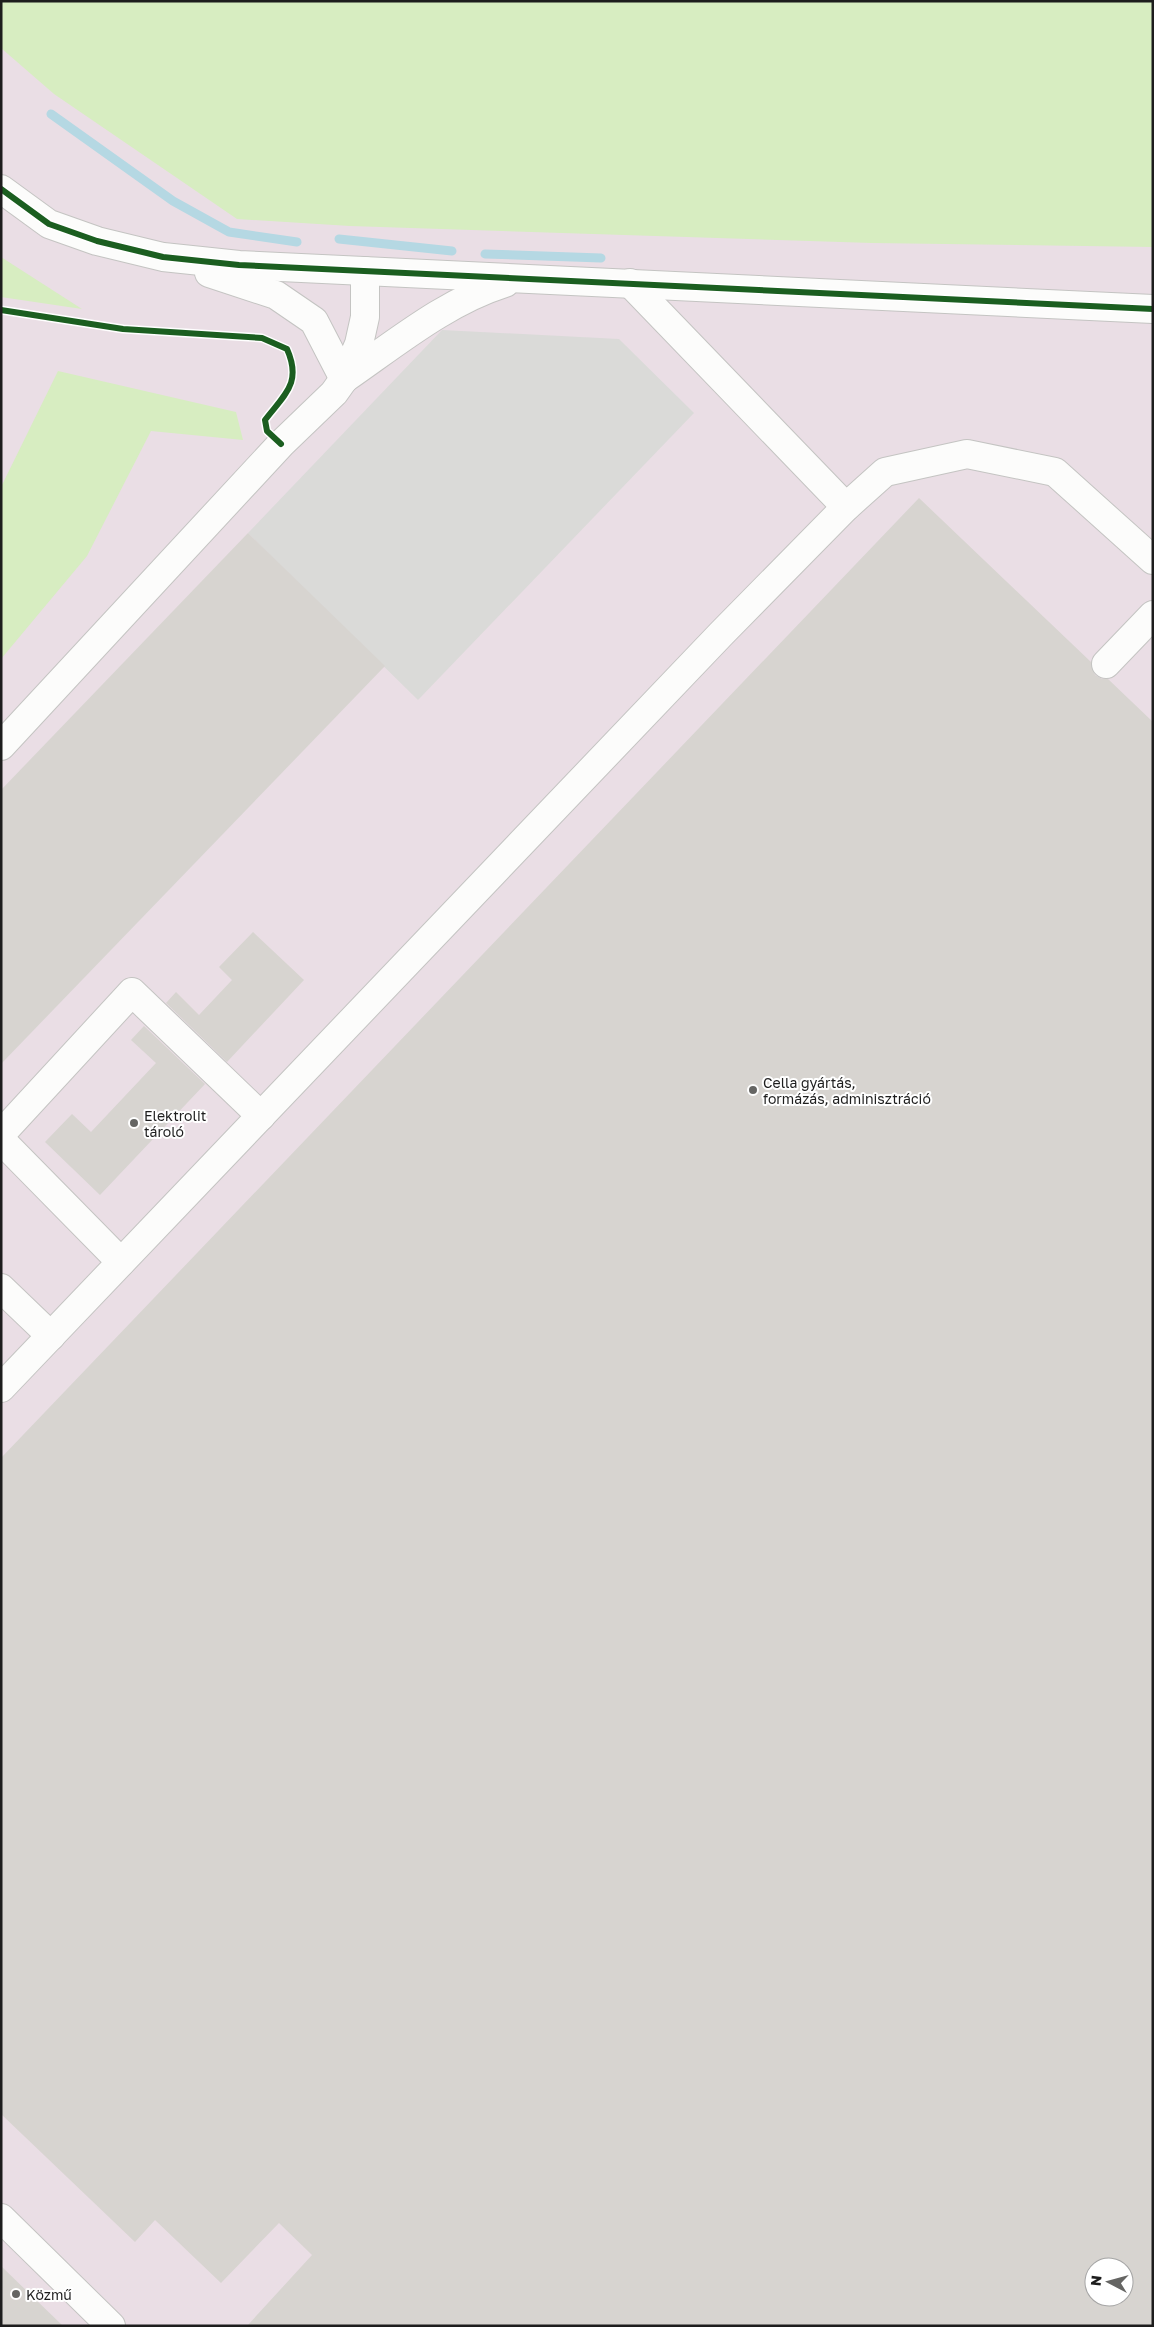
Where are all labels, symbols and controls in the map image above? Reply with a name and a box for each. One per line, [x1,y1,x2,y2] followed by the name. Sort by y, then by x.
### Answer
[763,1074,931,1107] place label: Cella gyártás, formázás, adminisztráció
[747,1084,759,1096] marker: Cella gyártás, formázás, adminisztráció
[144,1107,206,1140] place label: Elektrolit tároló
[128,1117,140,1129] marker: Elektrolit tároló
[1084,2257,1134,2307] north arrow
[1087,2274,1105,2287] text: N
[26,2286,72,2303] place label: Közmű
[10,2288,22,2300] marker: Közmű

